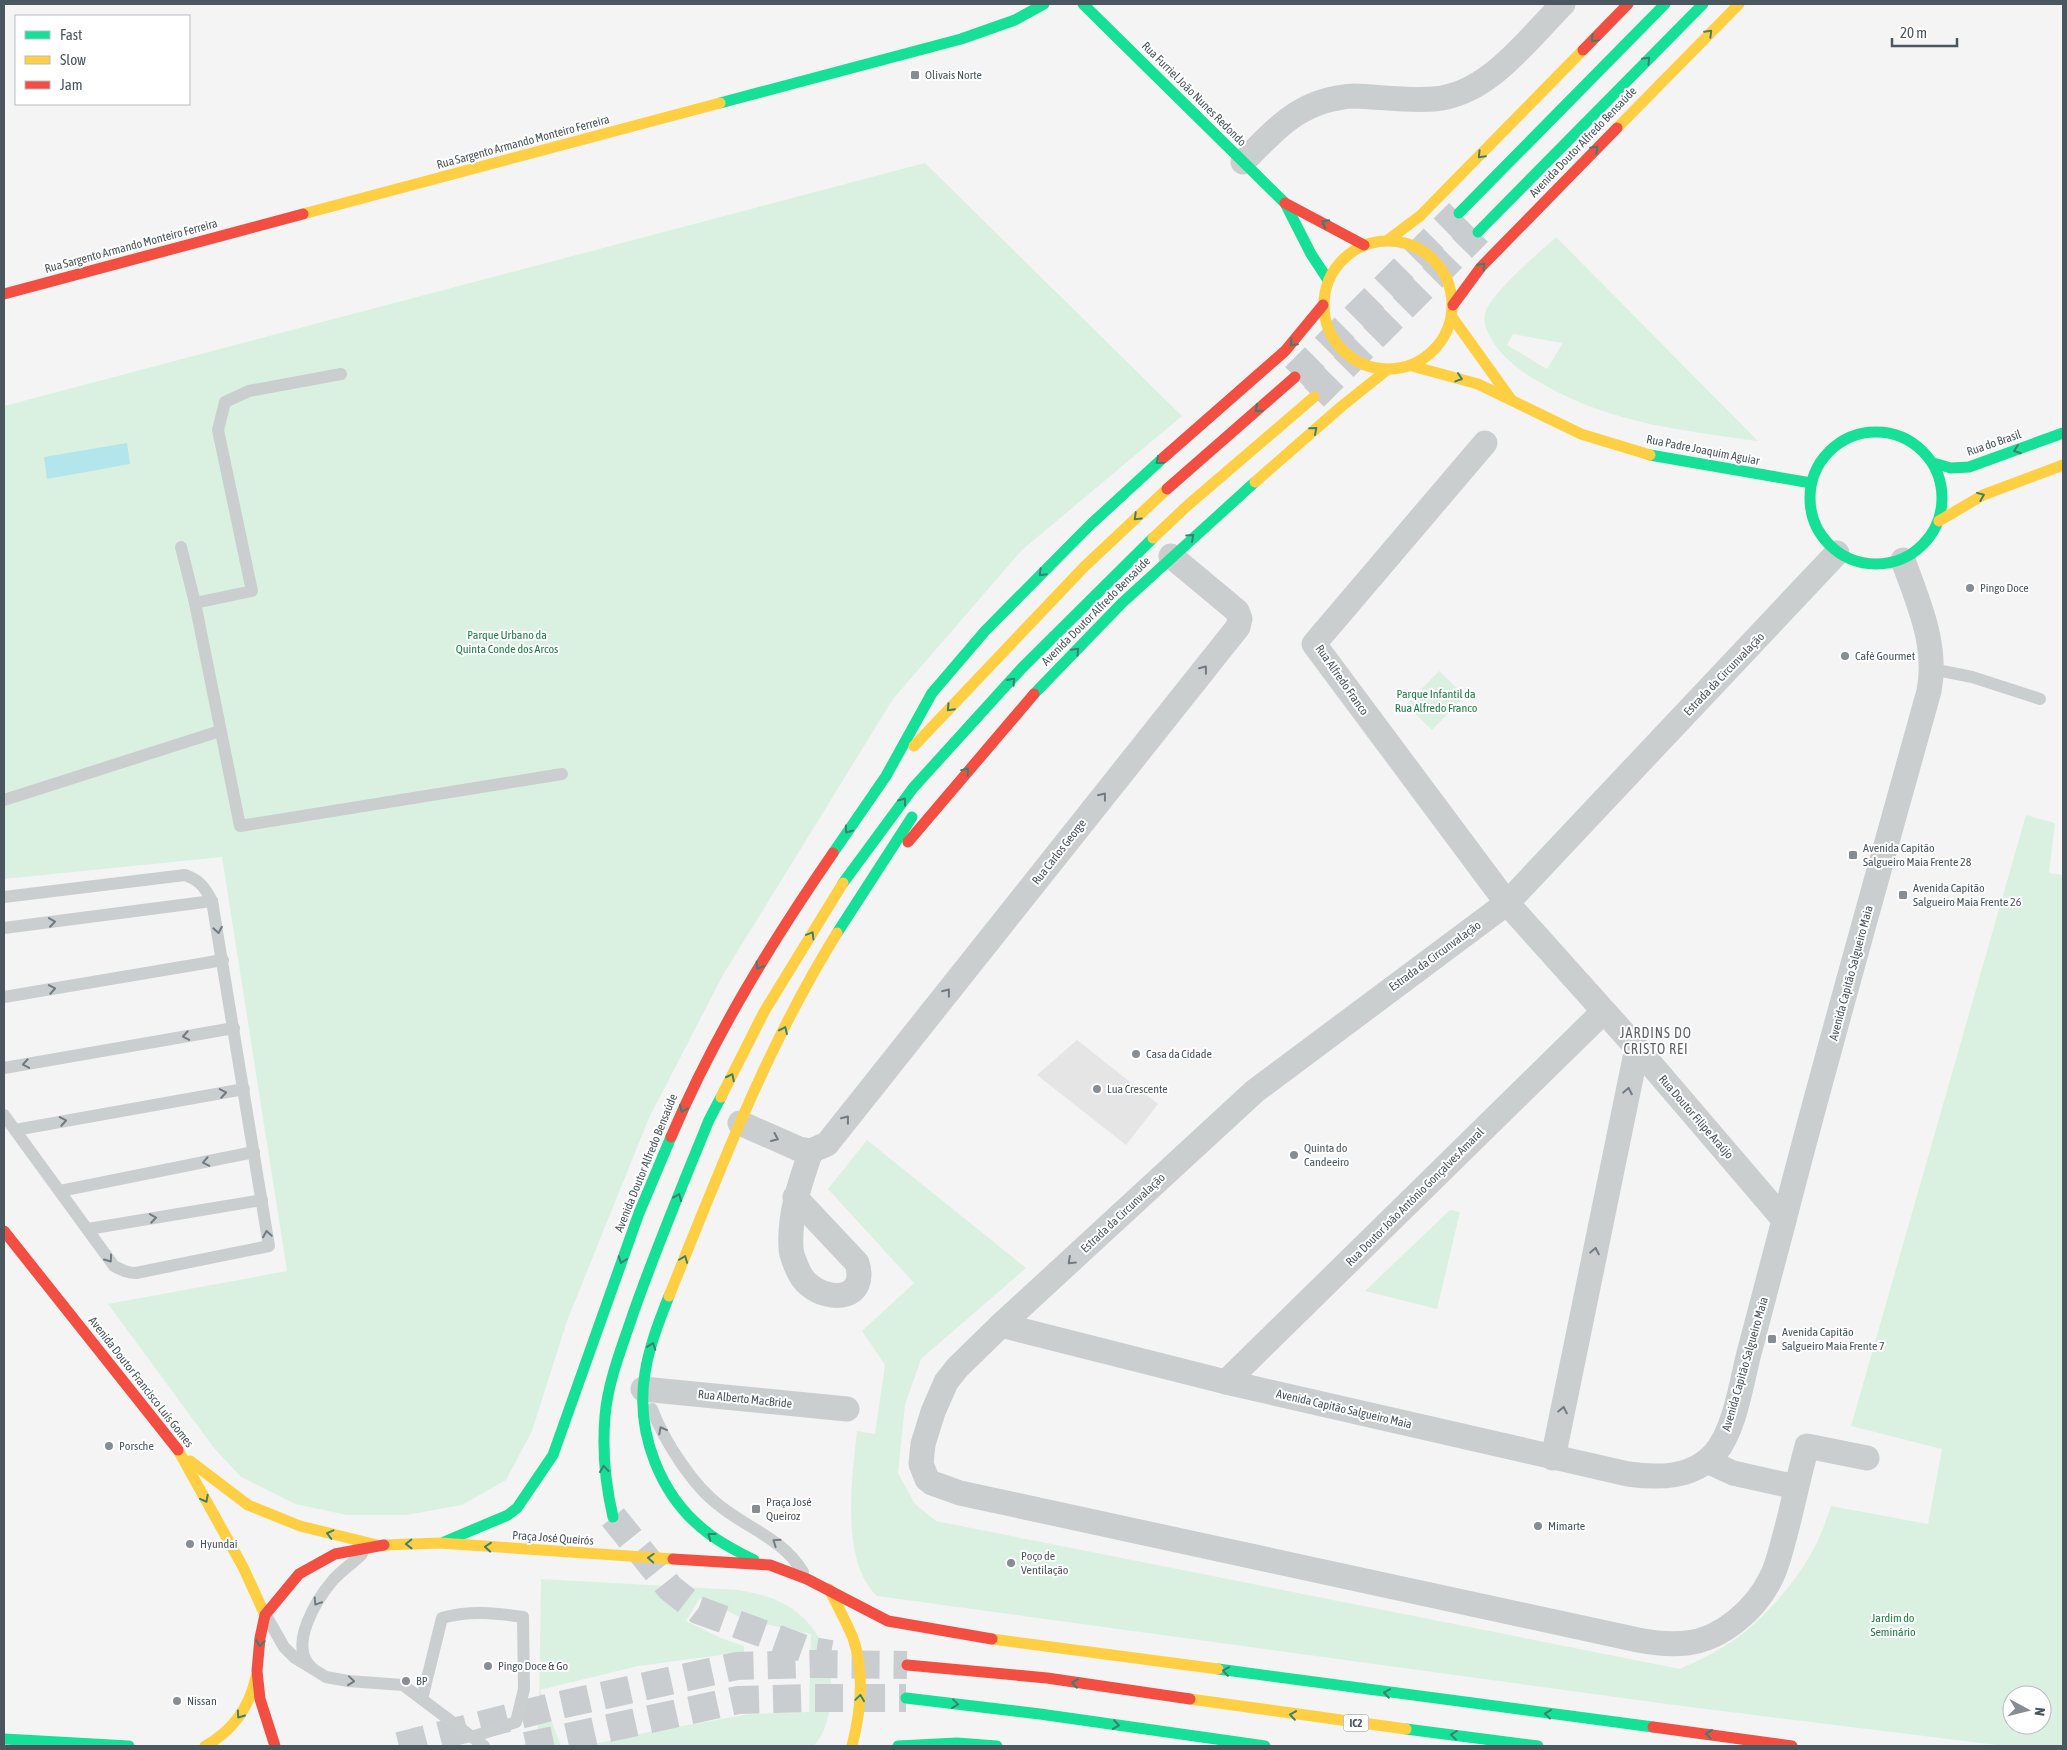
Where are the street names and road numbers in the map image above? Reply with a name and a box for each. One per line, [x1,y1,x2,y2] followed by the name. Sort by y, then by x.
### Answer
[1139,39,1249,149] street label: Rua Furriel João Nunes Redondo
[1527,84,1639,200] street label: Avenida Doutor Alfredo Bensaúde
[435,112,611,172] street label: Rua Sargento Armando Monteiro Ferreira
[43,216,219,276] street label: Rua Sargento Armando Monteiro Ferreira
[1965,427,2024,459] street label: Rua do Brasil
[1645,432,1761,468] street label: Rua Padre Joaquim Aguiar
[1039,554,1153,668] street label: Avenida Doutor Alfredo Bensaúde
[1681,629,1768,718] street label: Estrada da Circunvalação
[1313,642,1372,718] street label: Rua Alfredo Franco
[1029,817,1089,887] street label: Rua Carlos George
[1826,904,1876,1042] street label: Avenida Capitão Salgueiro Maia
[1386,918,1484,994] street label: Estrada da Circunvalação
[1656,1072,1736,1162] street label: Rua Doutor Filipe Araújo
[612,1092,680,1234] street label: Avenida Doutor Alfredo Bensaúde
[1343,1124,1488,1269] street label: Rua Doutor João António Gonçalves Amaral
[1078,1170,1168,1256] street label: Estrada da Circunvalação
[1719,1295,1771,1433] street label: Avenida Capitão Salgueiro Maia
[86,1314,196,1450] street label: Avenida Doutor Francisco Luís Gomes
[697,1387,793,1411] street label: Rua Alberto MacBride
[1275,1387,1413,1431] street label: Avenida Capitão Salgueiro Maia
[512,1528,594,1548] street label: Praça José Queirós
[1344,1715,1368,1732] road number: IC2

